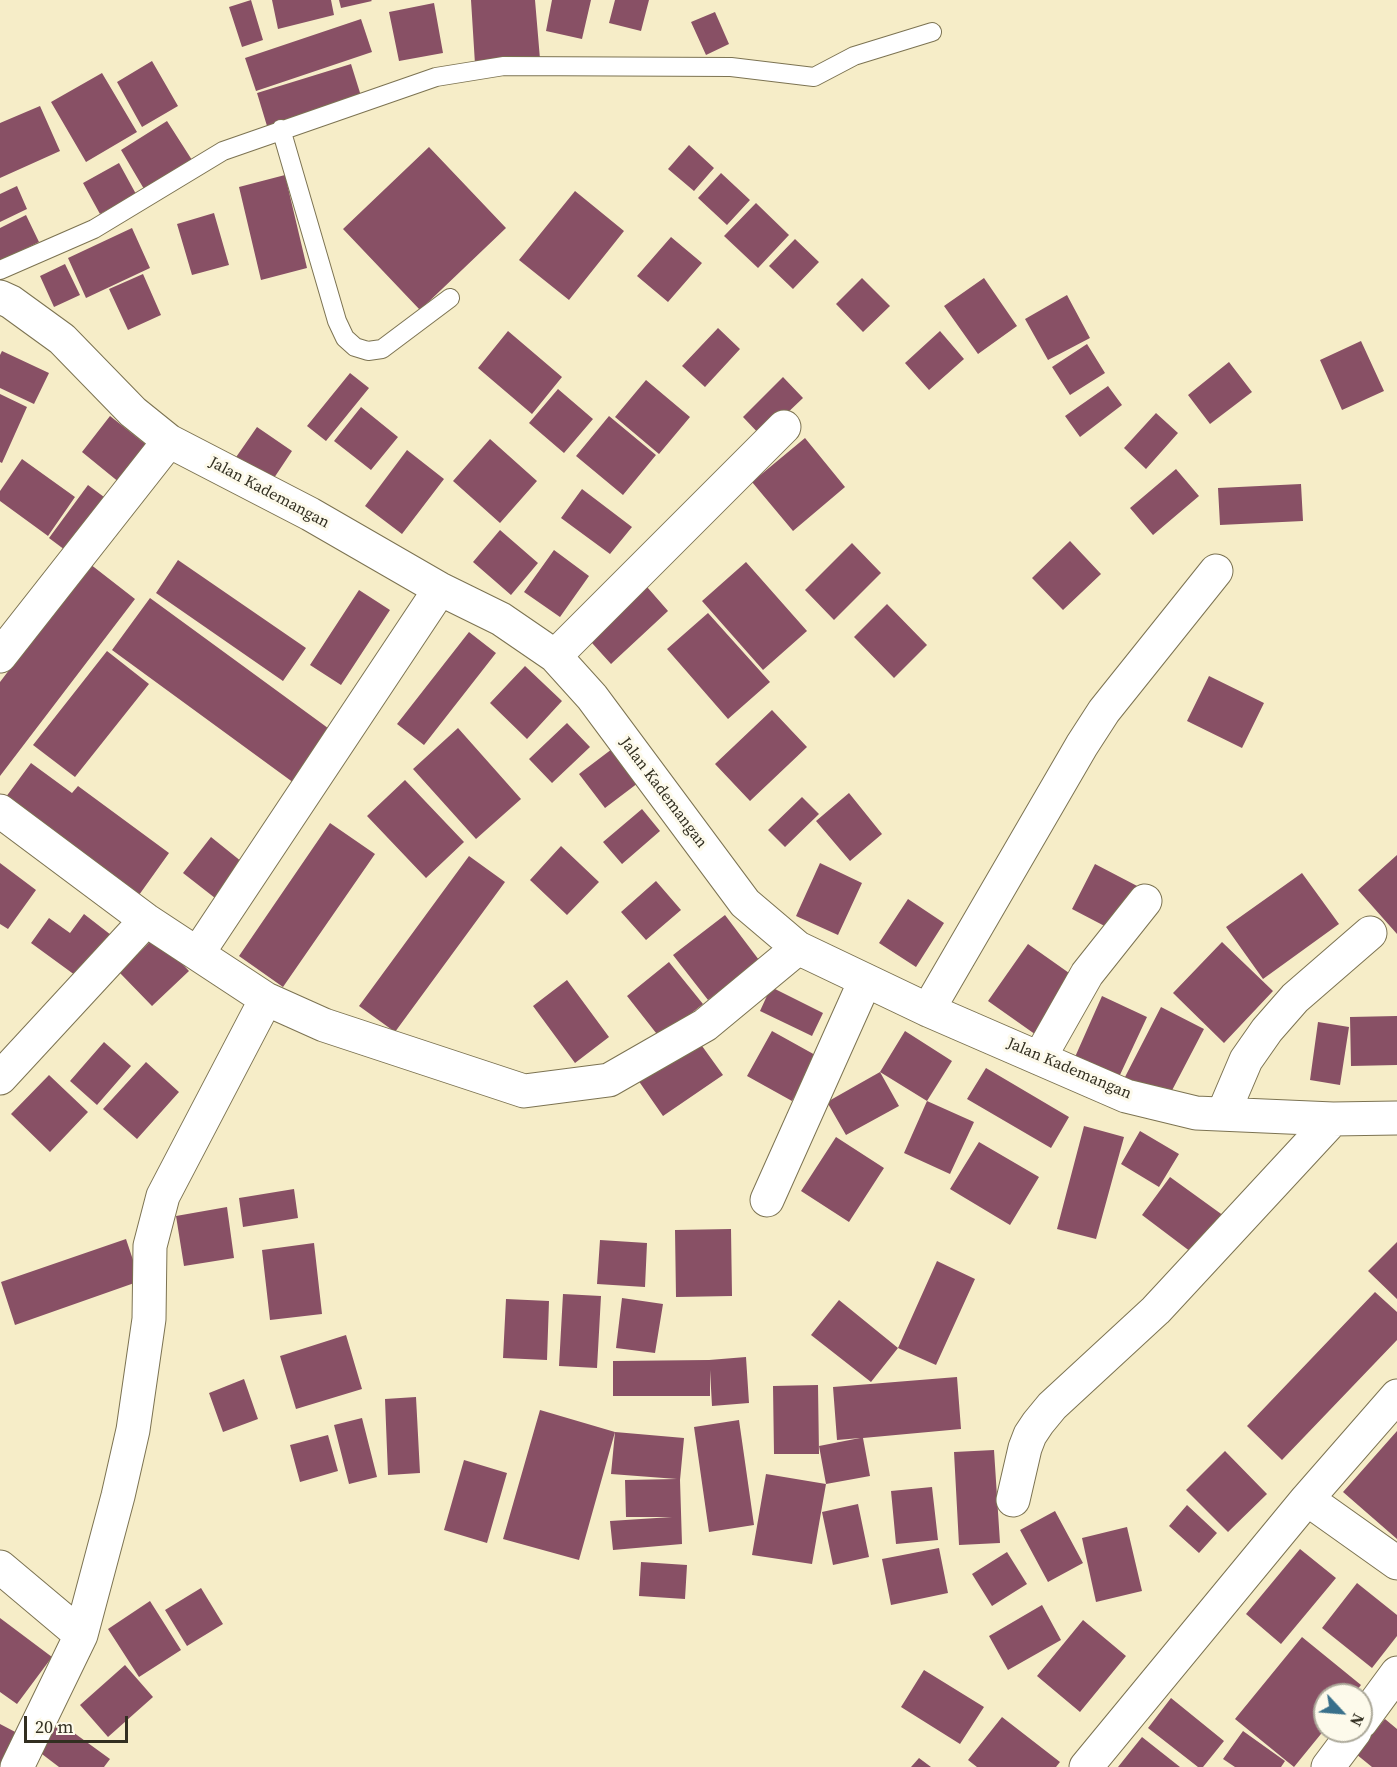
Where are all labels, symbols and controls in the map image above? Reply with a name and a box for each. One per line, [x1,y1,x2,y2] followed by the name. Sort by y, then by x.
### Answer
[206,453,332,533] street label: Jalan Kademangan
[615,734,711,852] street label: Jalan Kademangan
[1004,1034,1134,1104] street label: Jalan Kademangan
[1313,1683,1373,1743] north arrow
[27,1704,130,1742] scale bar
[1345,1710,1370,1730] text: N
[35,1714,73,1739] text: 20 m

